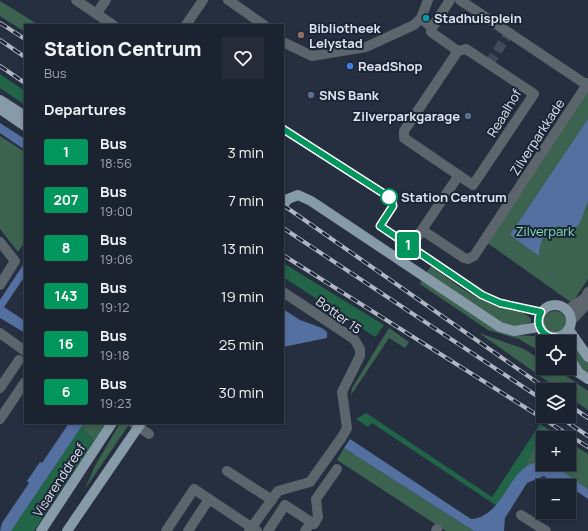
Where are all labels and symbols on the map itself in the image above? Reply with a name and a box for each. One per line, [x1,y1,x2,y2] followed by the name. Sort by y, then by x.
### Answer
[434,9,522,27] place label: Stadhuisplein
[421,13,431,23] marker: Stadhuisplein
[309,19,382,52] place label: Bibliotheek Lelystad
[296,30,306,40] marker: Bibliotheek Lelystad
[358,57,423,75] place label: ReadShop
[345,61,355,71] marker: ReadShop
[483,85,526,140] street label: Reaalhof
[319,86,380,104] place label: SNS Bank
[306,90,316,100] marker: SNS Bank
[506,95,569,179] street label: Zilverparkkade
[353,107,460,125] place label: Zilverparkgarage
[463,111,473,121] marker: Zilverparkgarage
[380,188,398,206] marker: Station Centrum
[401,188,507,206] place label: Station Centrum
[516,222,575,240] park label: Zilverpark
[395,232,421,258] line badge: 1
[312,292,366,338] street label: Botter 15
[29,440,90,520] street label: Visarenddreef

